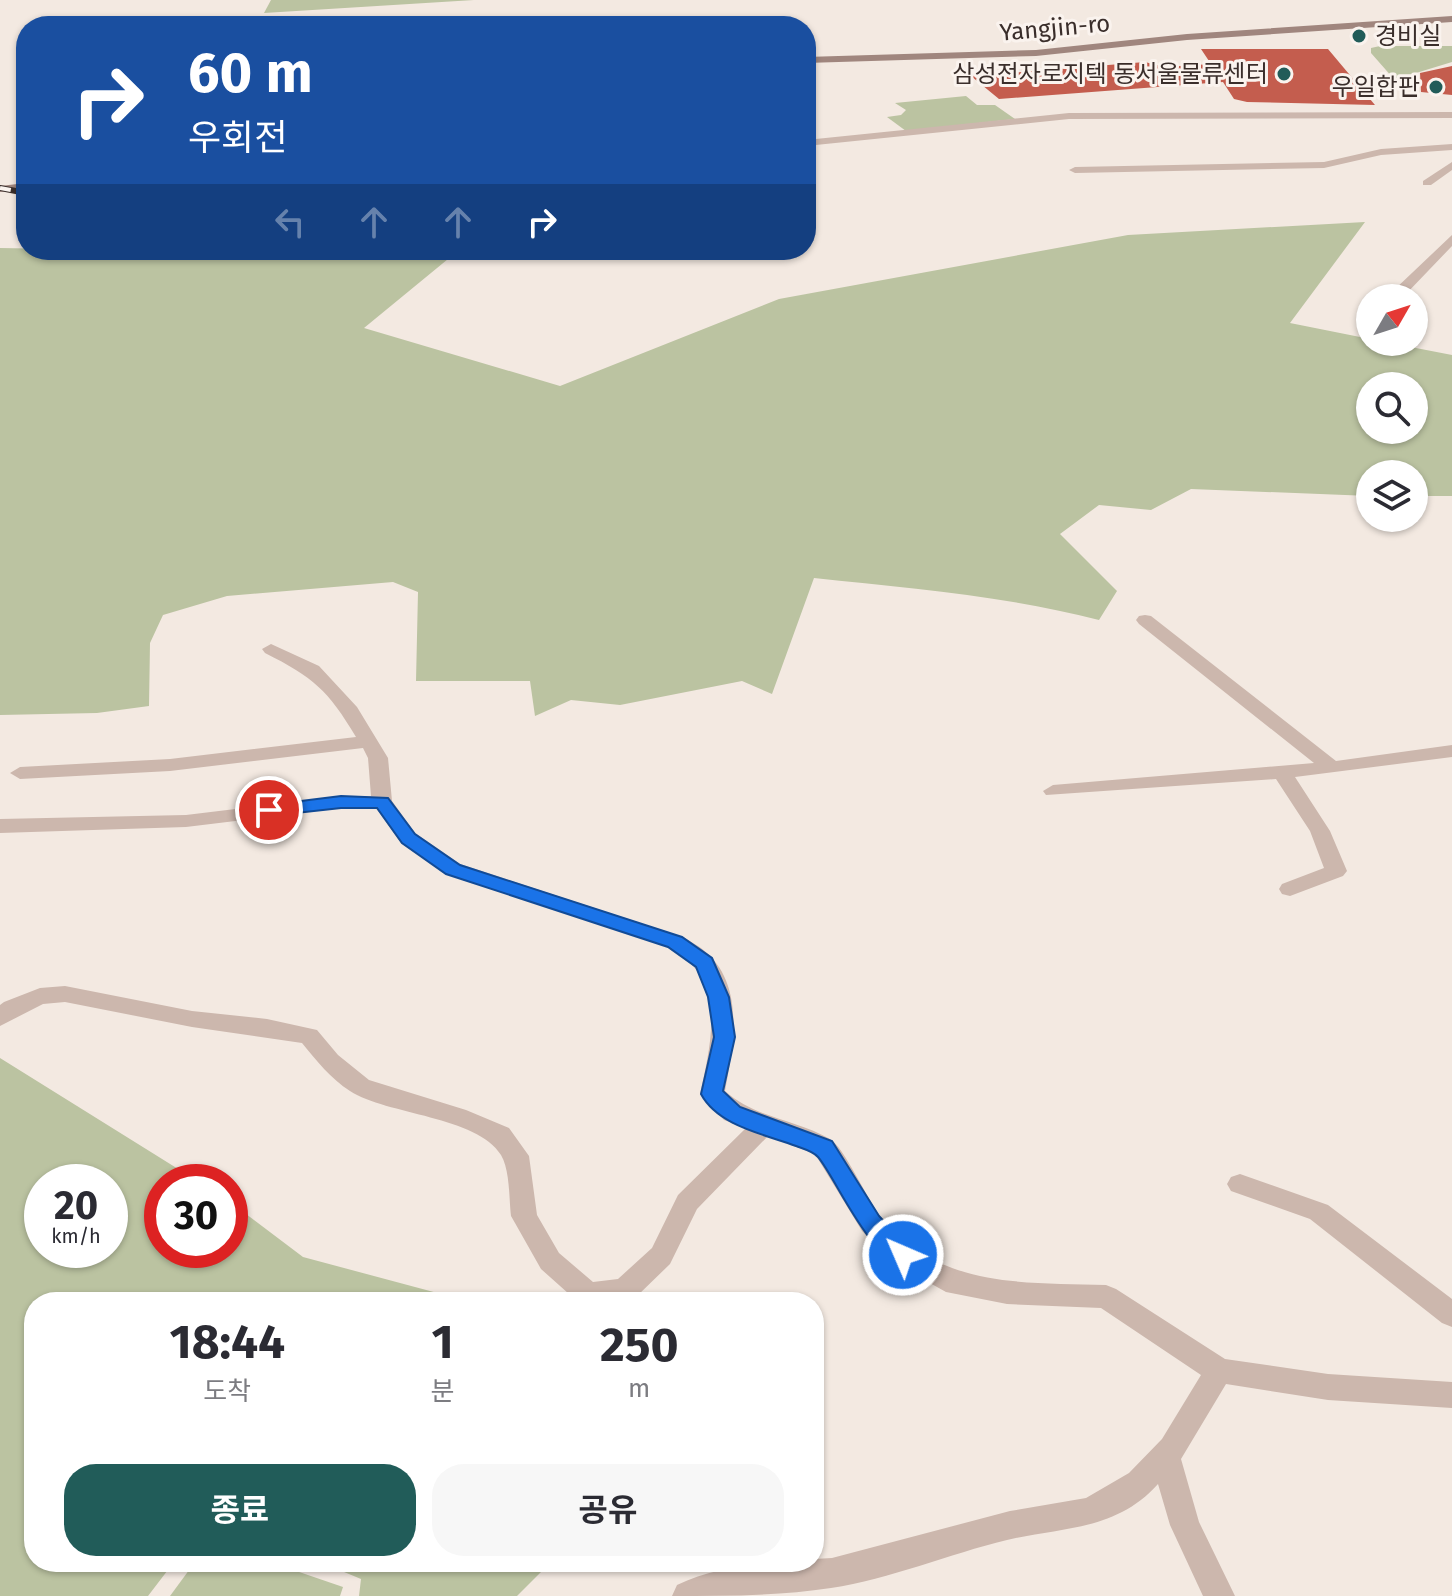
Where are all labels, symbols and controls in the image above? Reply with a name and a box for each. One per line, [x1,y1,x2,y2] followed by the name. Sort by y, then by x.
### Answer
[999,9,1111,47] street label: Yangjin-ro
[1375,22,1441,50] place label: 경비실
[1350,27,1368,45] marker: 경비실
[188,40,313,107] text: 60 m
[56,48,160,152] icon: right
[953,60,1268,88] place label: 삼성전자로지텍 동서울물류센터
[1275,65,1293,83] marker: 삼성전자로지텍 동서울물류센터
[1332,73,1420,101] place label: 우일합판
[1427,78,1445,96] marker: 우일합판
[188,116,287,160] text: 우회전
[268,200,312,244] icon: left
[352,200,396,244] icon: ahead
[436,200,480,244] icon: ahead
[520,200,564,244] icon: right
[1356,284,1428,356] north arrow
[1356,284,1428,532] map controls
[1356,372,1428,444] button: search
[1356,460,1428,532] button: layers
[235,776,303,844] pin
[247,788,291,832] icon: arrive
[144,1164,248,1268] speed limit sign: 30
[54,1182,98,1230] text: 20
[861,1213,945,1297] position arrow
[51,1224,101,1248] text: km/h
[169,1313,285,1371] text: 18:44
[431,1313,454,1371] text: 1
[600,1316,679,1374] text: 250
[628,1373,650,1404] text: m
[203,1376,251,1407] text: 도착
[431,1376,454,1407] text: 분
[64,1464,416,1556] button: 종료
[432,1464,784,1556] button: 공유

